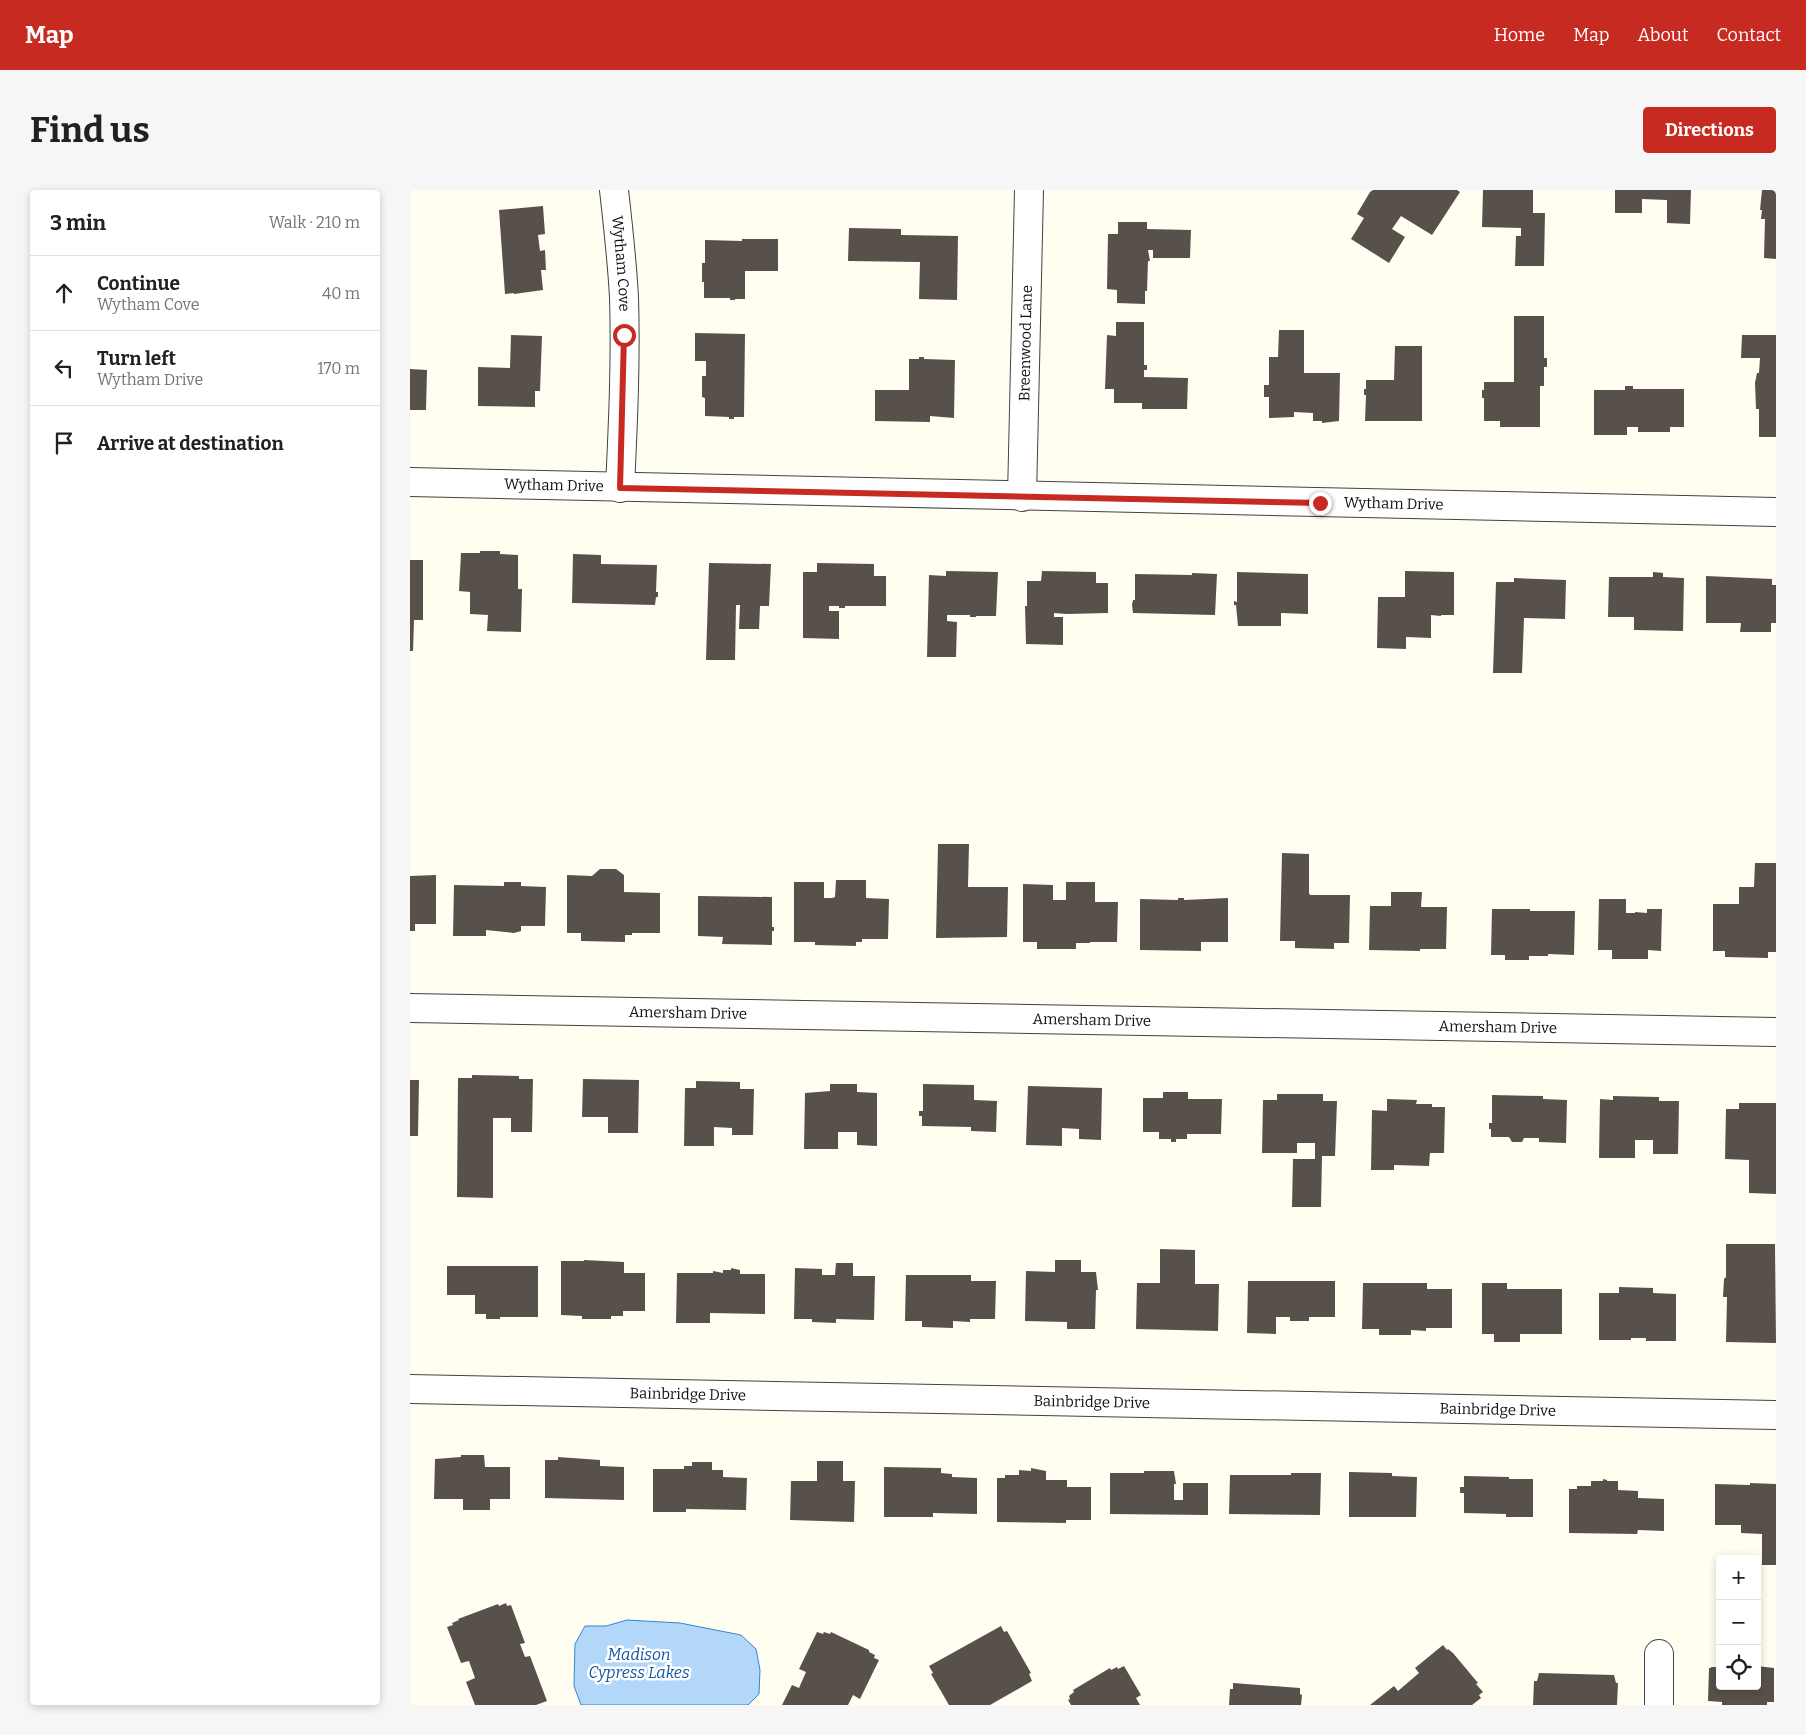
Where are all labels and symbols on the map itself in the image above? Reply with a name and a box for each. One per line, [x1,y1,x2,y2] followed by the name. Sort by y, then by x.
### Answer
[608,215,633,312] street label: Wytham Cove
[1015,285,1036,401] street label: Breenwood Lane
[613,324,636,347] route start
[504,475,604,495] street label: Wytham Drive
[1309,492,1332,515] route end
[1344,494,1444,514] street label: Wytham Drive
[629,1003,747,1023] street label: Amersham Drive
[1033,1010,1151,1030] street label: Amersham Drive
[1438,1017,1557,1037] street label: Amersham Drive
[630,1384,746,1404] street label: Bainbridge Drive
[1033,1392,1150,1412] street label: Bainbridge Drive
[1439,1400,1556,1420] street label: Bainbridge Drive
[588,1645,690,1682] water label: Madison Cypress Lakes

